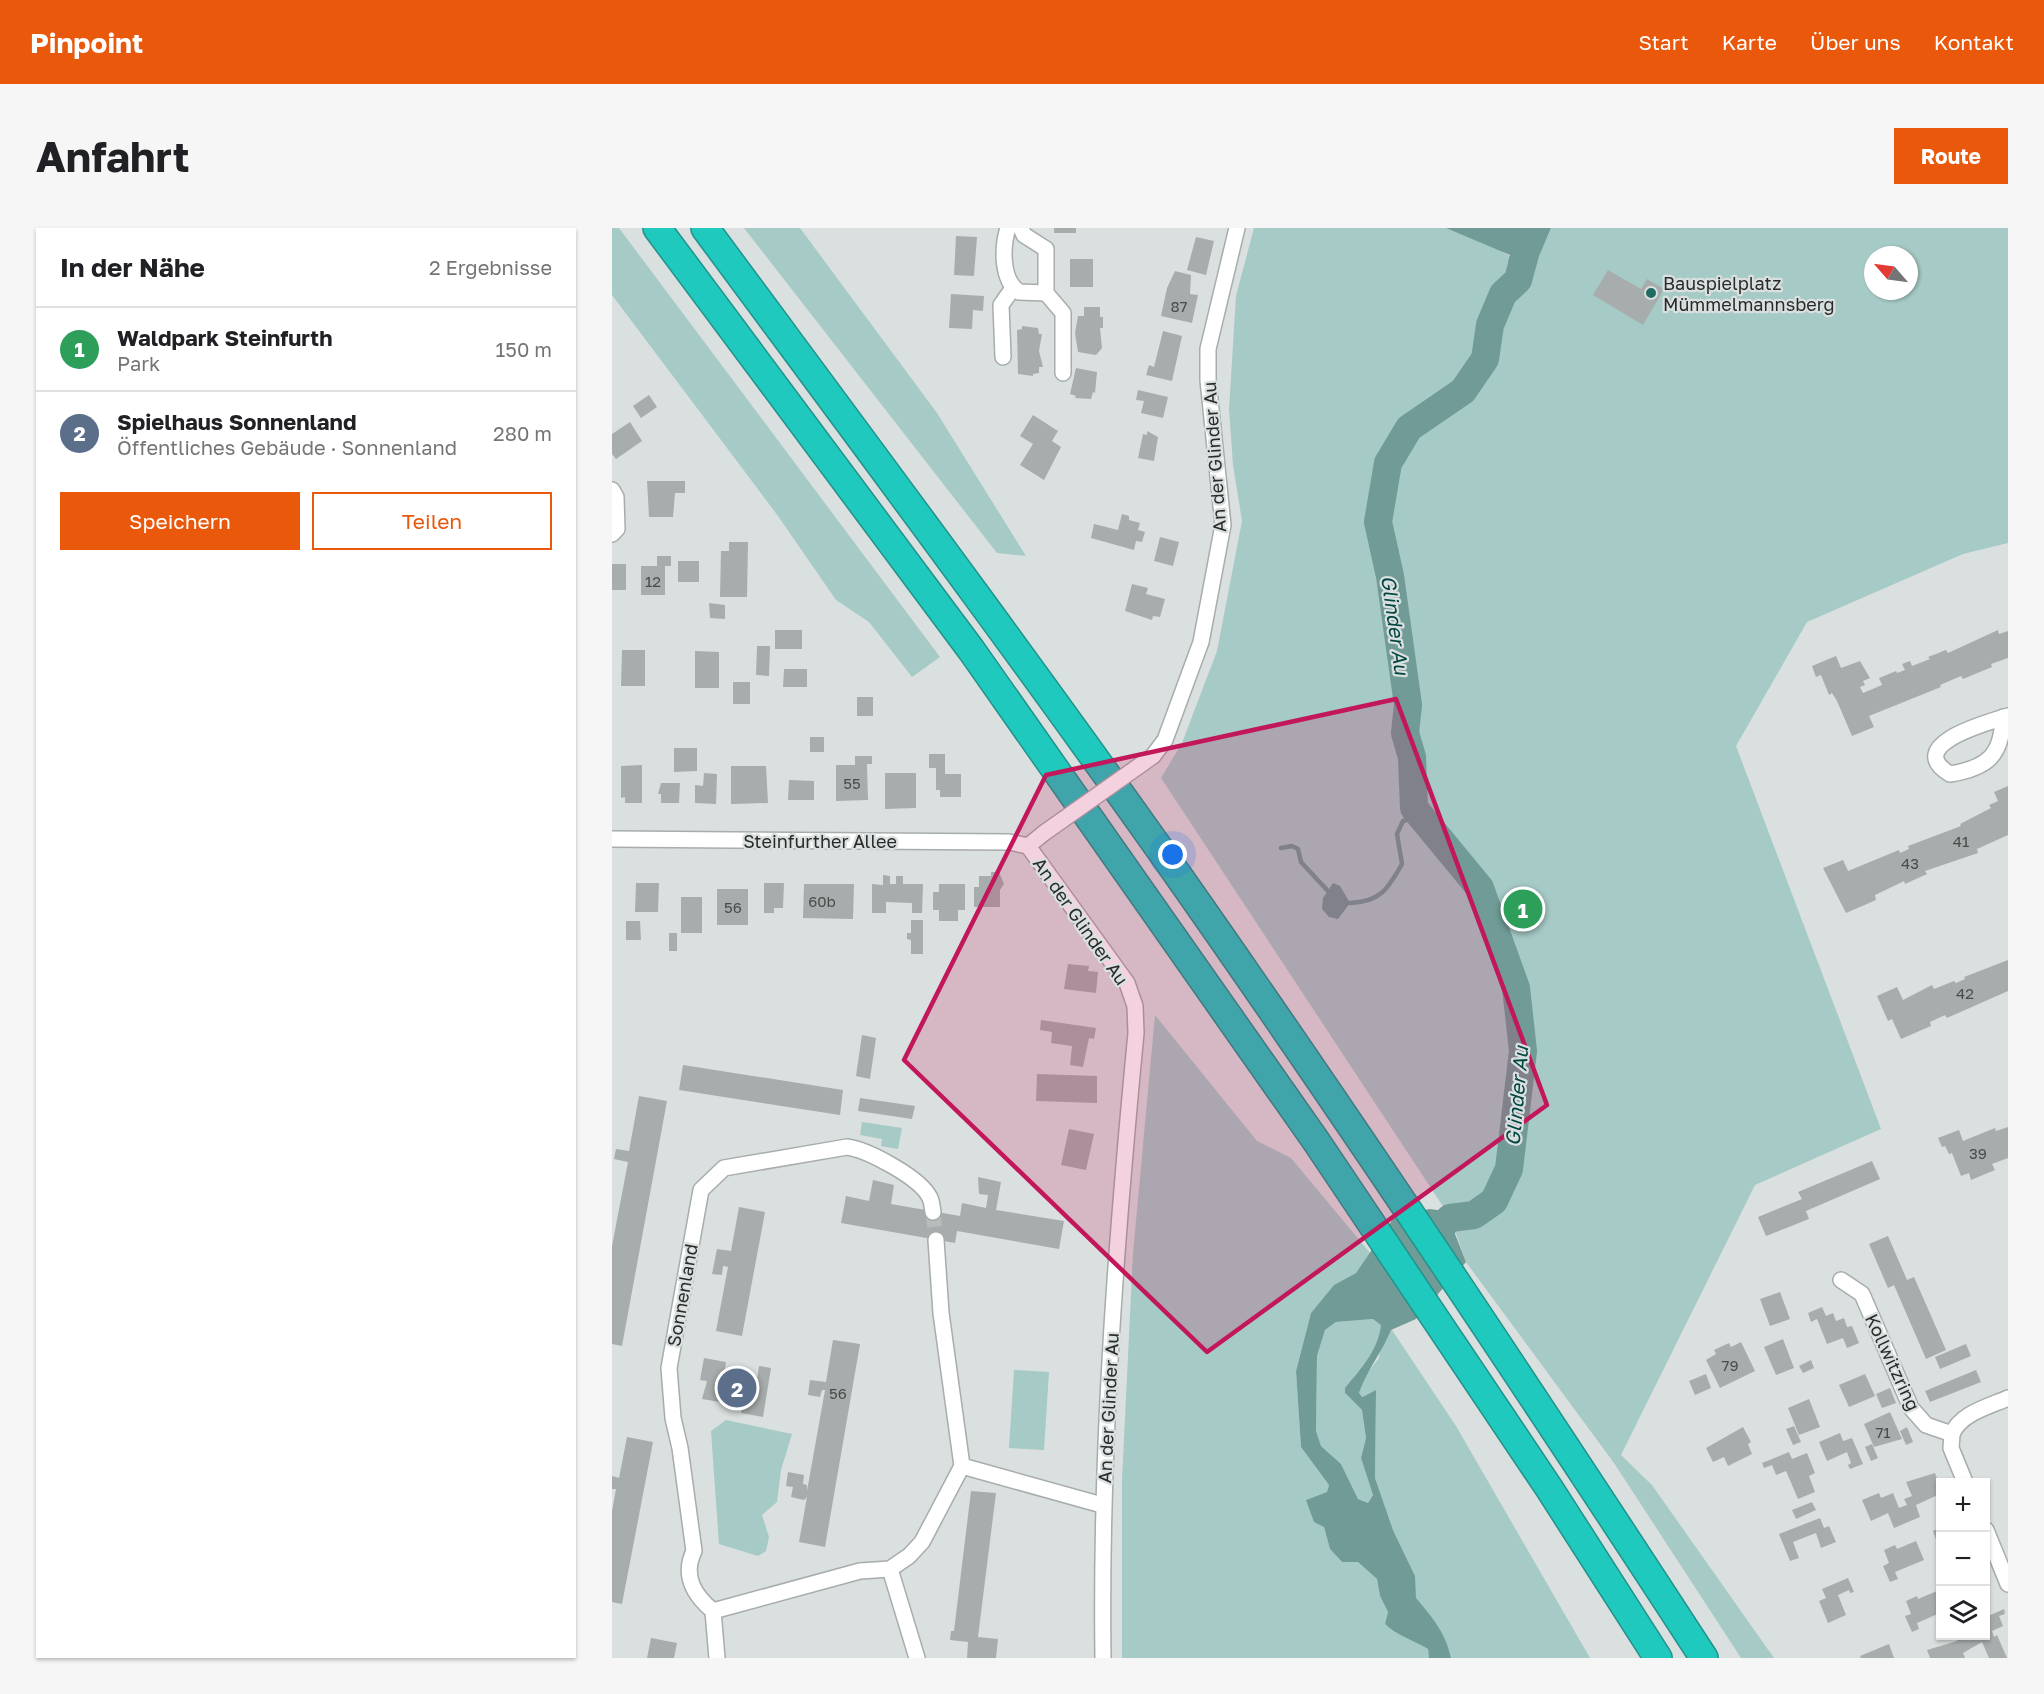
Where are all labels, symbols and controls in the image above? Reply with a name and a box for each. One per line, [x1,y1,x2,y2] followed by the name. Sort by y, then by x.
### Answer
[30,26,143,59] text: Pinpoint
[1638,29,1689,55] text: Start
[1722,29,1777,55] text: Karte
[1810,29,1901,55] text: Über uns
[1934,29,2014,55] text: Kontakt
[1894,128,2008,184] button: Route
[36,131,190,181] text: Anfahrt
[1864,246,1918,300] north arrow
[60,252,205,283] text: In der Nähe
[429,255,552,279] text: 2 Ergebnisse
[1663,272,1835,315] place label: Bauspielplatz Mümmelmannsberg
[1644,286,1658,300] marker: Bauspielplatz Mümmelmannsberg
[1170,297,1188,315] house number: 87
[117,324,332,351] text: Waldpark Steinfurth
[74,337,85,361] text: 1
[496,337,552,361] text: 150 m
[117,351,160,375] text: Park
[1198,381,1230,533] street label: An der Glinder Au
[117,408,356,435] text: Spielhaus Sonnenland
[73,421,86,445] text: 2
[493,421,552,445] text: 280 m
[117,435,457,459] text: Öffentliches Gebäude · Sonnenland
[60,492,300,550] button: Speichern
[312,492,552,550] button: Teilen
[645,572,661,590] house number: 12
[1377,574,1415,678] water label: Glinder Au
[843,774,861,792] house number: 55
[743,830,897,852] street label: Steinfurther Allee
[1953,832,1969,850] house number: 41
[1158,840,1187,869] your location
[1029,853,1133,989] street label: An der Glinder Au
[1901,854,1919,872] house number: 43
[1504,886,1542,932] pin: 1
[808,892,836,910] house number: 60b
[724,898,742,916] house number: 56
[1956,984,1974,1002] house number: 42
[1500,1043,1532,1147] water label: Glinder Au
[1969,1144,1987,1162] house number: 39
[662,1242,702,1348] street label: Sonnenland
[1861,1310,1925,1414] street label: Kollwitzring
[1093,1332,1123,1484] street label: An der Glinder Au
[1721,1356,1739,1374] house number: 79
[718,1366,756,1410] pin: 2
[829,1384,847,1402] house number: 56
[1875,1423,1891,1441] house number: 71
[1936,1478,1990,1640] map controls
[1936,1478,1990,1532] button: +
[1936,1532,1990,1586] button: −
[1936,1586,1990,1640] button: layers

